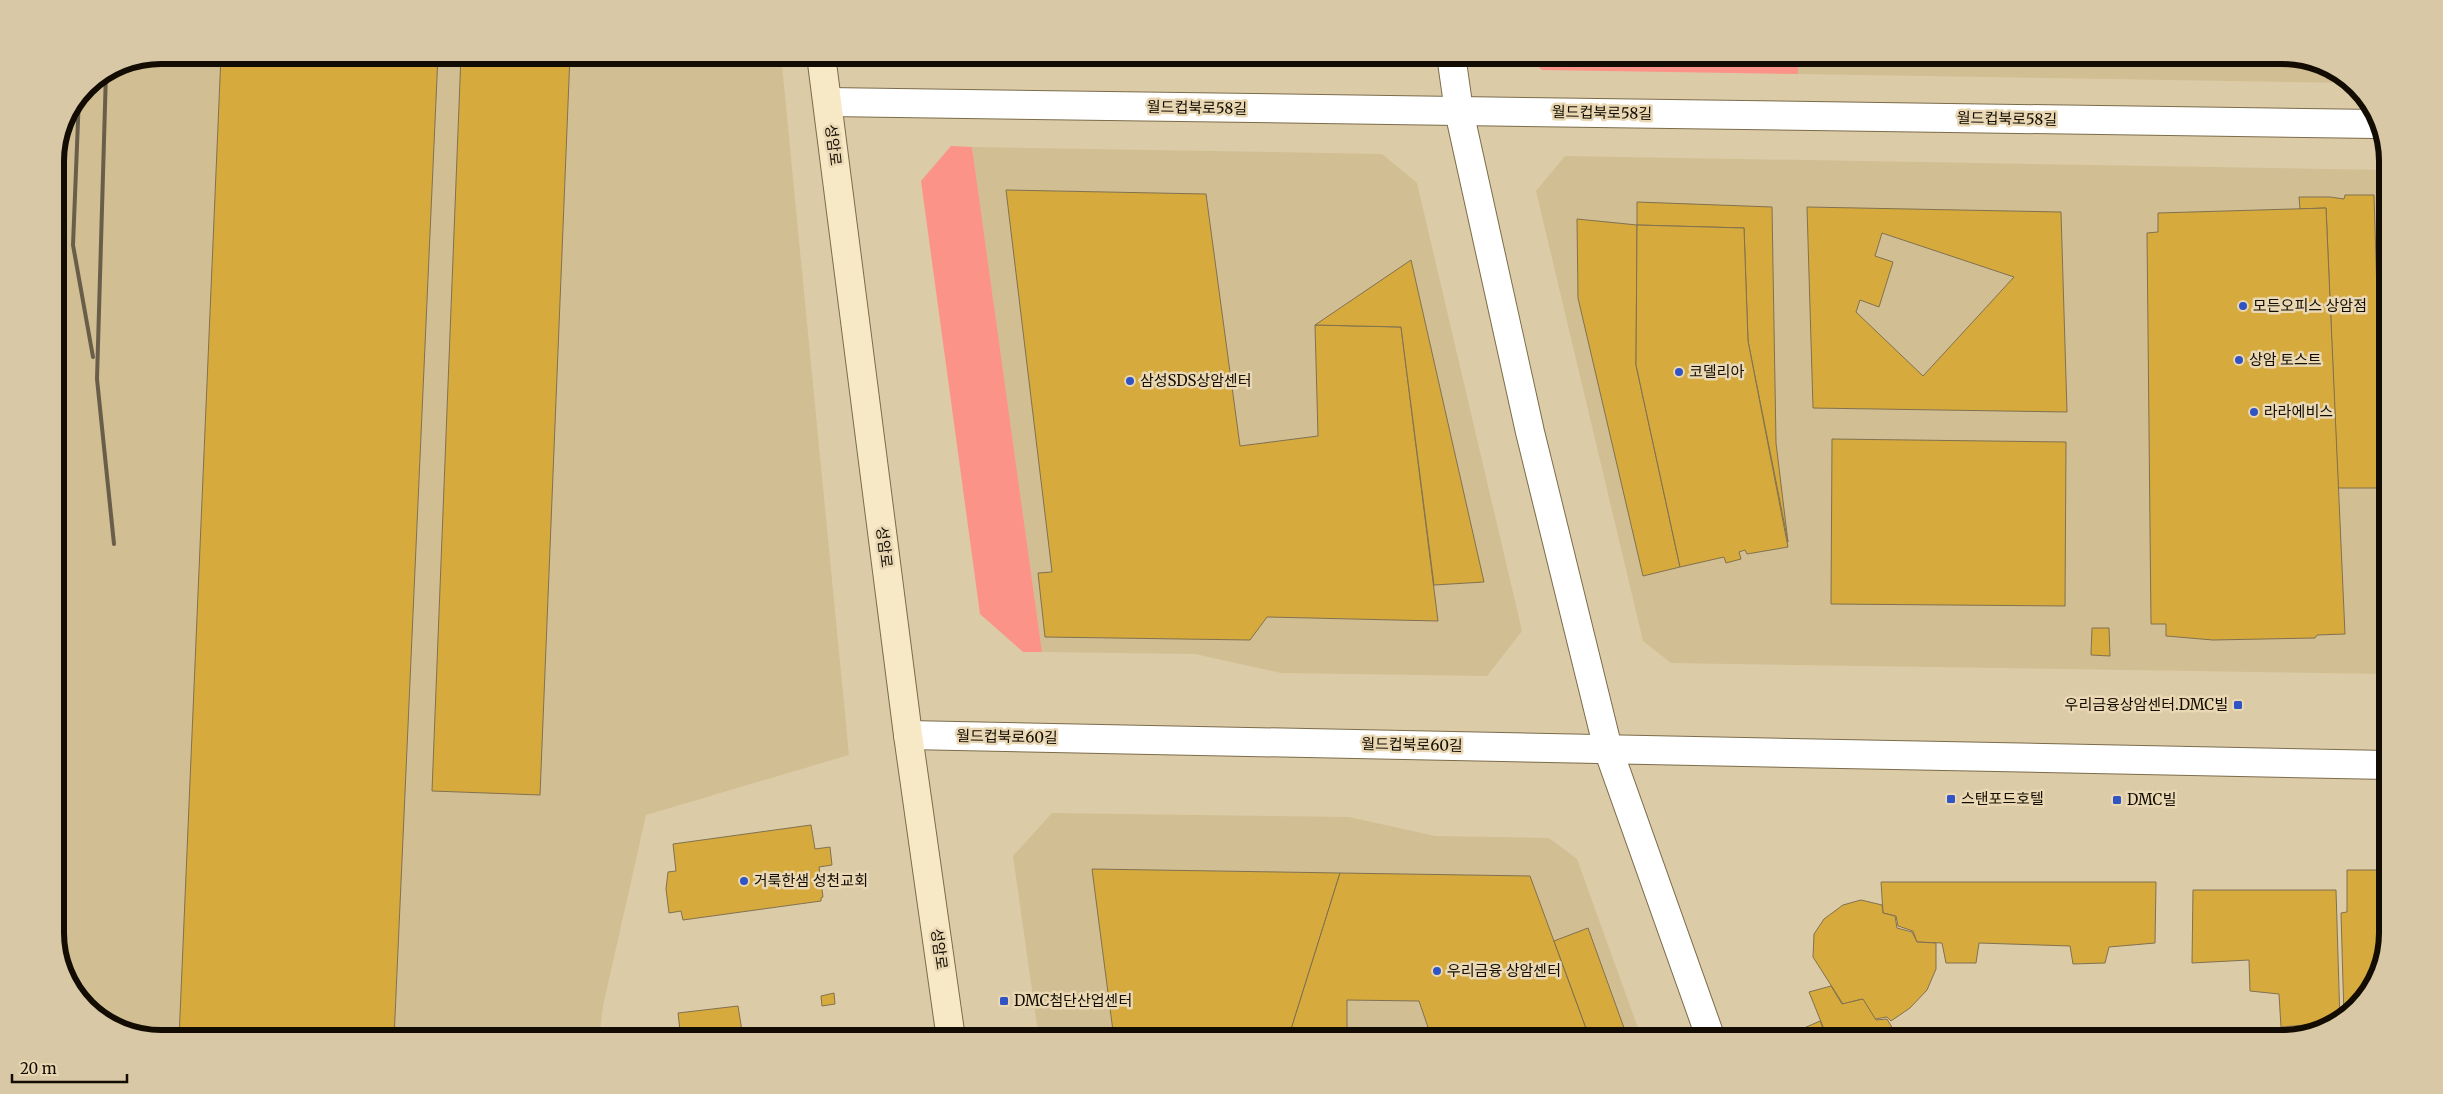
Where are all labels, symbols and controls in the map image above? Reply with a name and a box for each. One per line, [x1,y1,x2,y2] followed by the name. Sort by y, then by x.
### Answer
[1147,97,1247,118] street label: 월드컵북로58길
[1552,102,1652,123] street label: 월드컵북로58길
[1957,108,2057,129] street label: 월드컵북로58길
[822,123,845,167] street label: 성암로
[2253,296,2367,315] place label: 모든오피스 상암점
[2237,300,2249,312] marker: 모든오피스 상암점
[2249,350,2322,369] place label: 상암 토스트
[2233,354,2245,366] marker: 상암 토스트
[1689,362,1744,381] place label: 코델리아
[1673,366,1685,378] marker: 코델리아
[1140,371,1252,390] place label: 삼성SDS상암센터
[1124,375,1136,387] marker: 삼성SDS상암센터
[2264,402,2333,421] place label: 라라에비스
[2248,406,2260,418] marker: 라라에비스
[873,525,896,569] street label: 성암로
[2065,695,2228,714] place label: 우리금융상암센터.DMC빌
[2232,699,2244,711] marker: 우리금융상암센터.DMC빌
[956,726,1058,747] street label: 월드컵북로60길
[1361,734,1463,755] street label: 월드컵북로60길
[1961,789,2044,808] place label: 스탠포드호텔
[2127,790,2176,809] place label: DMC빌
[1945,793,1957,805] marker: 스탠포드호텔
[2111,794,2123,806] marker: DMC빌
[754,871,868,890] place label: 거룩한샘 성천교회
[738,875,750,887] marker: 거룩한샘 성천교회
[927,927,952,971] street label: 성암로
[1447,961,1561,980] place label: 우리금융 상암센터
[1431,965,1443,977] marker: 우리금융 상암센터
[1014,991,1132,1010] place label: DMC첨단산업센터
[998,995,1010,1007] marker: DMC첨단산업센터
[12,1052,128,1084] scale bar
[20,1059,57,1078] text: 20 m

